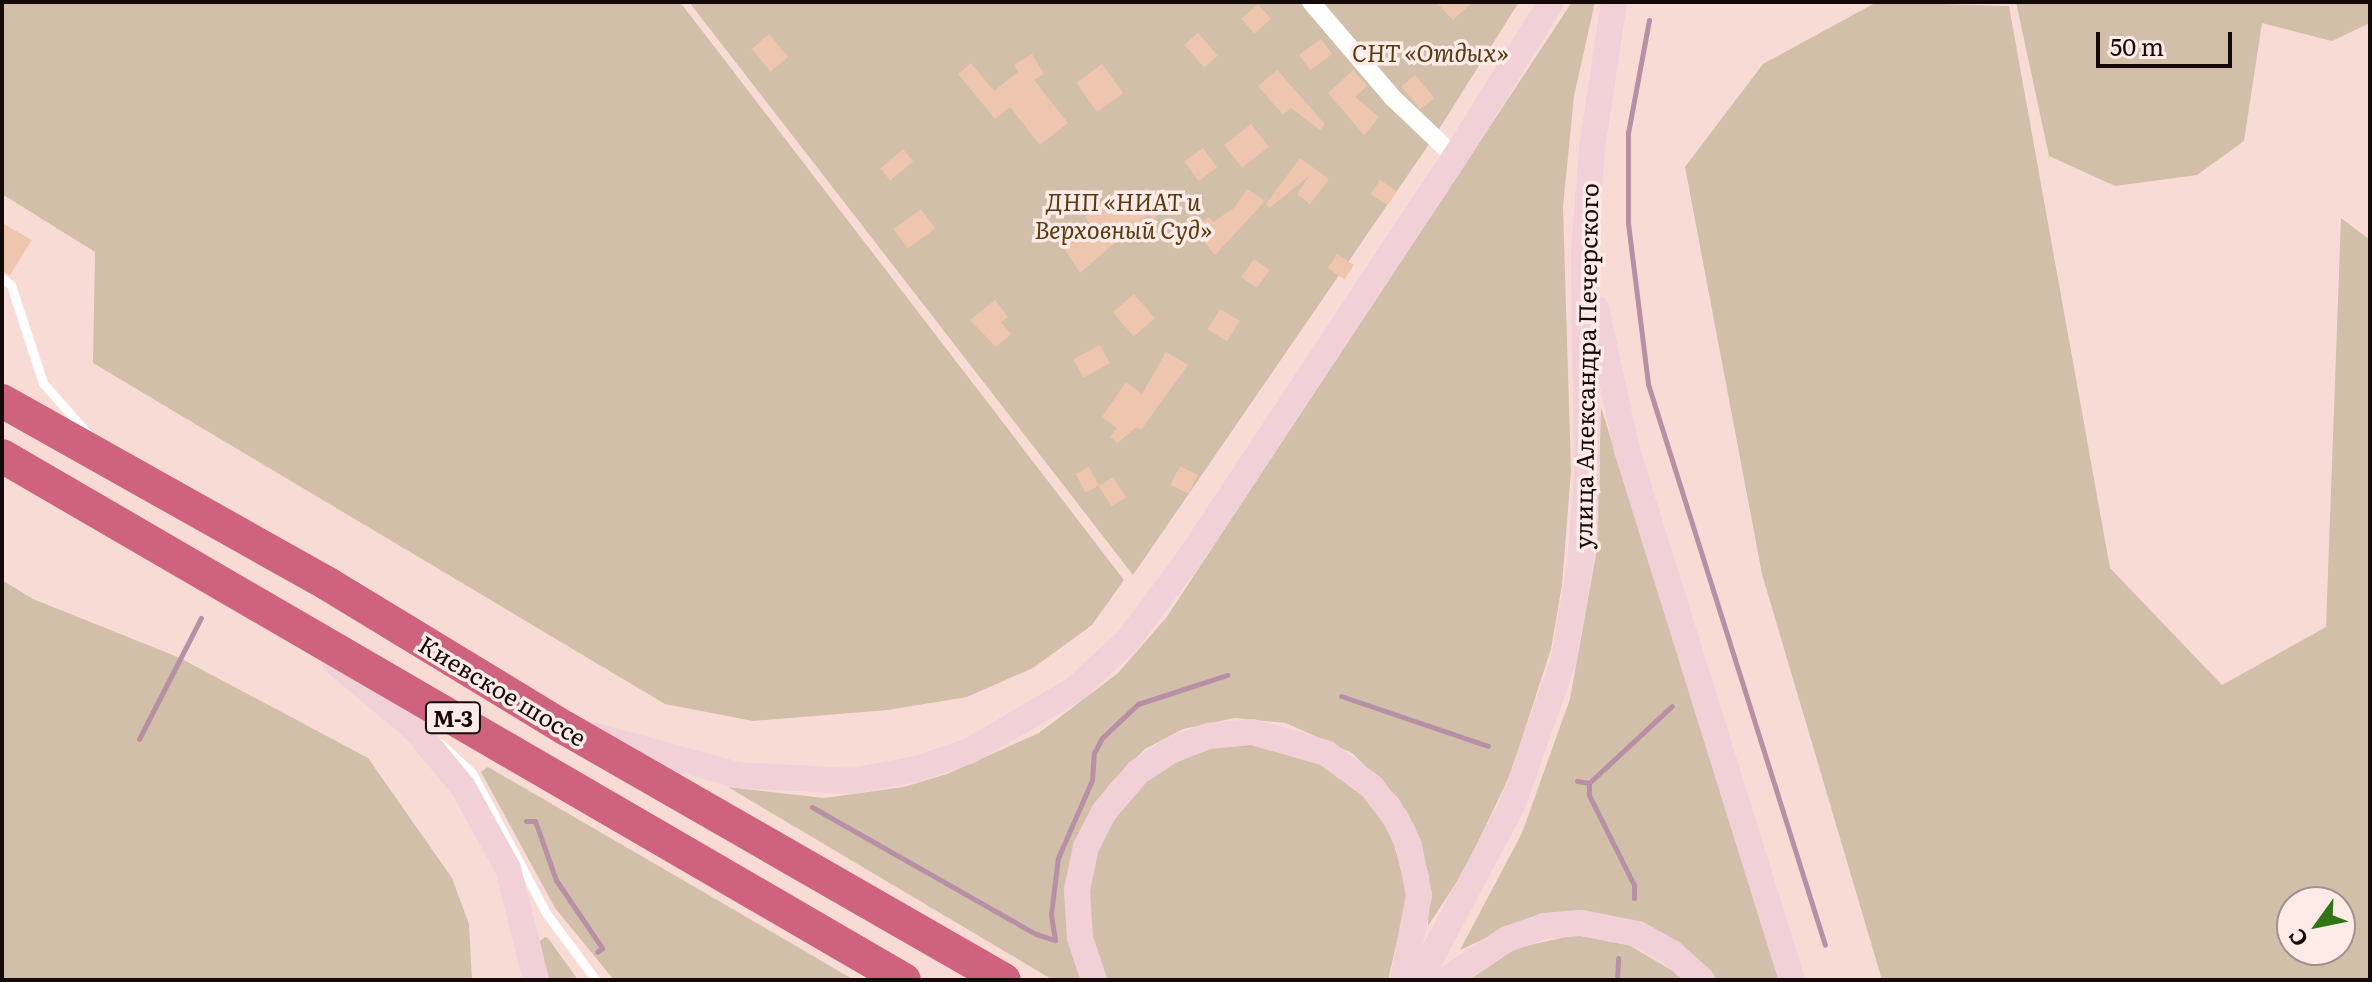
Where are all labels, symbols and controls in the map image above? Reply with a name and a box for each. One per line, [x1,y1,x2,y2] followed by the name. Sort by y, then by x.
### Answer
[2100,16,2236,66] scale bar
[2110,28,2164,63] text: 50 m
[1352,38,1508,66] park label: СНТ «Отдых»
[1567,183,1603,549] street label: улица Александра Печерского
[1034,187,1212,243] park label: ДНП «НИАТ и Верховный Суд»
[414,629,592,751] street label: Киевское шоссе
[423,700,483,736] road number: М-3
[2276,886,2356,966] north arrow
[2279,923,2315,954] text: С

